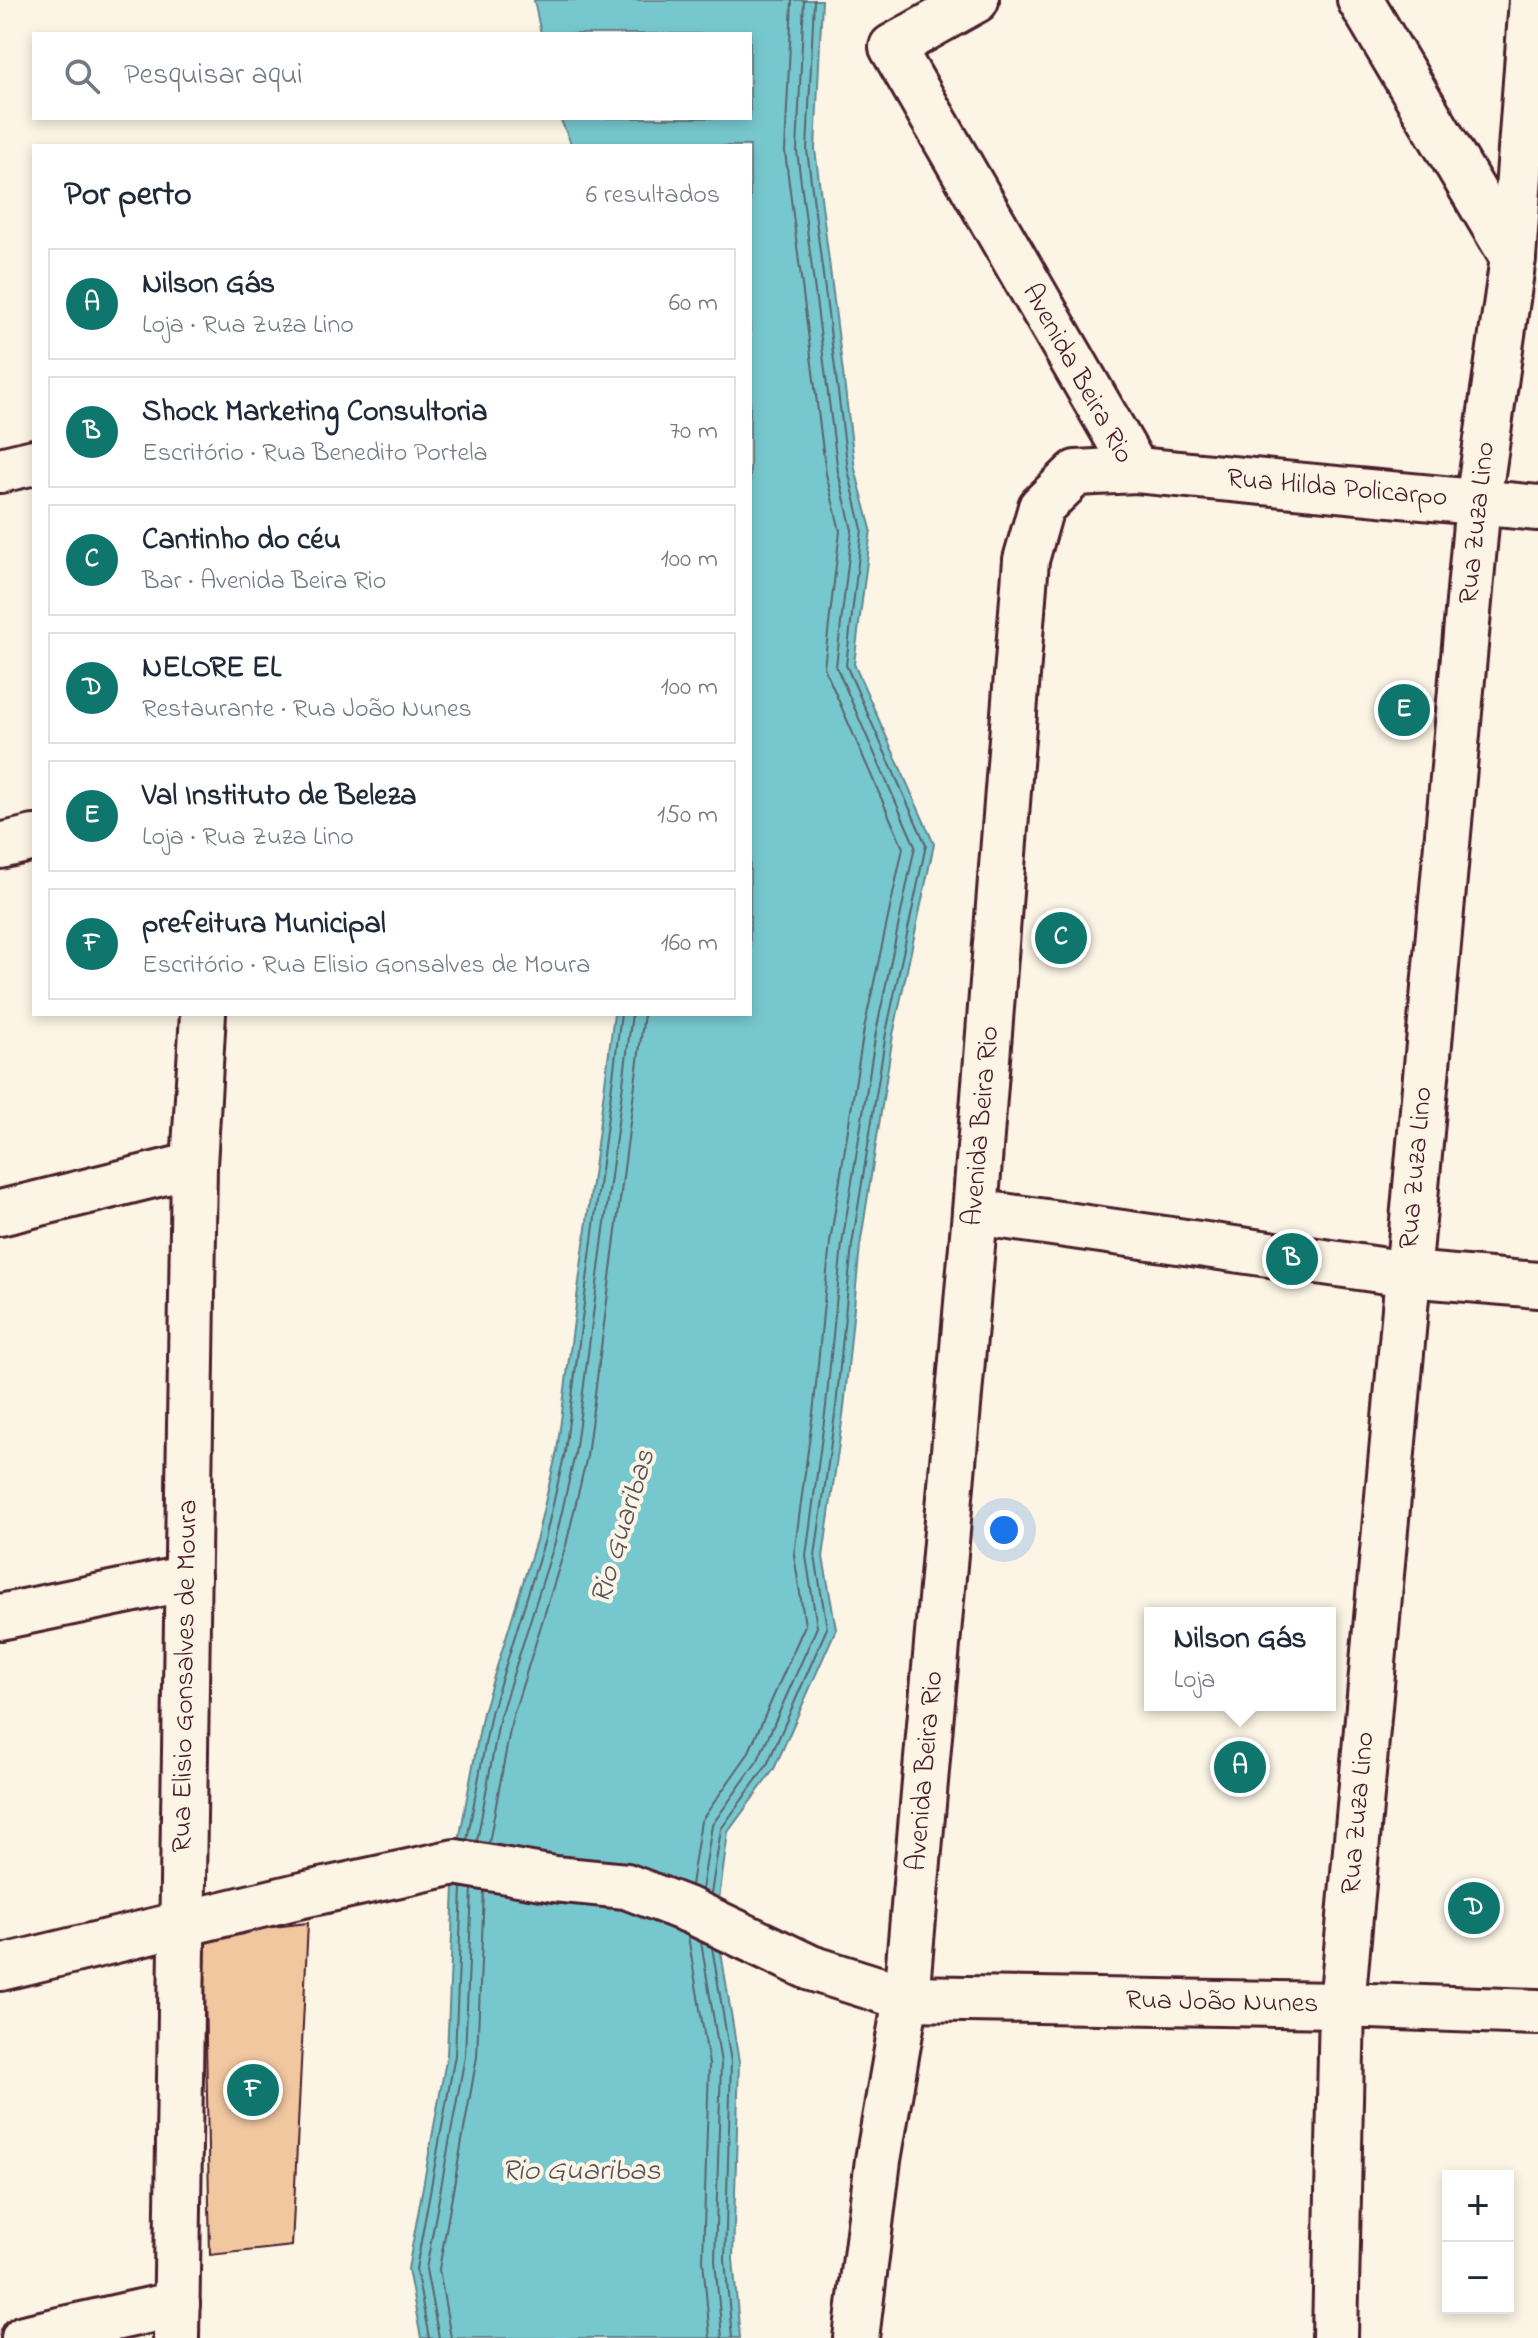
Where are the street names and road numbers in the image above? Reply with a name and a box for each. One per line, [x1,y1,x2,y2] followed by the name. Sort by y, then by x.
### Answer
[1010,276,1144,472] street label: Avenida Beira Rio
[1449,440,1507,606] street label: Rua Zuza Lino
[1225,459,1449,519] street label: Rua Hilda Policarpo
[953,1024,1011,1228] street label: Avenida Beira Rio
[1389,1085,1445,1251] street label: Rua Zuza Lino
[162,1499,210,1853] street label: Rua Elisio Gonsalves de Moura
[897,1669,955,1873] street label: Avenida Beira Rio
[1331,1730,1387,1896] street label: Rua Zuza Lino
[1125,1981,1319,2025] street label: Rua João Nunes

